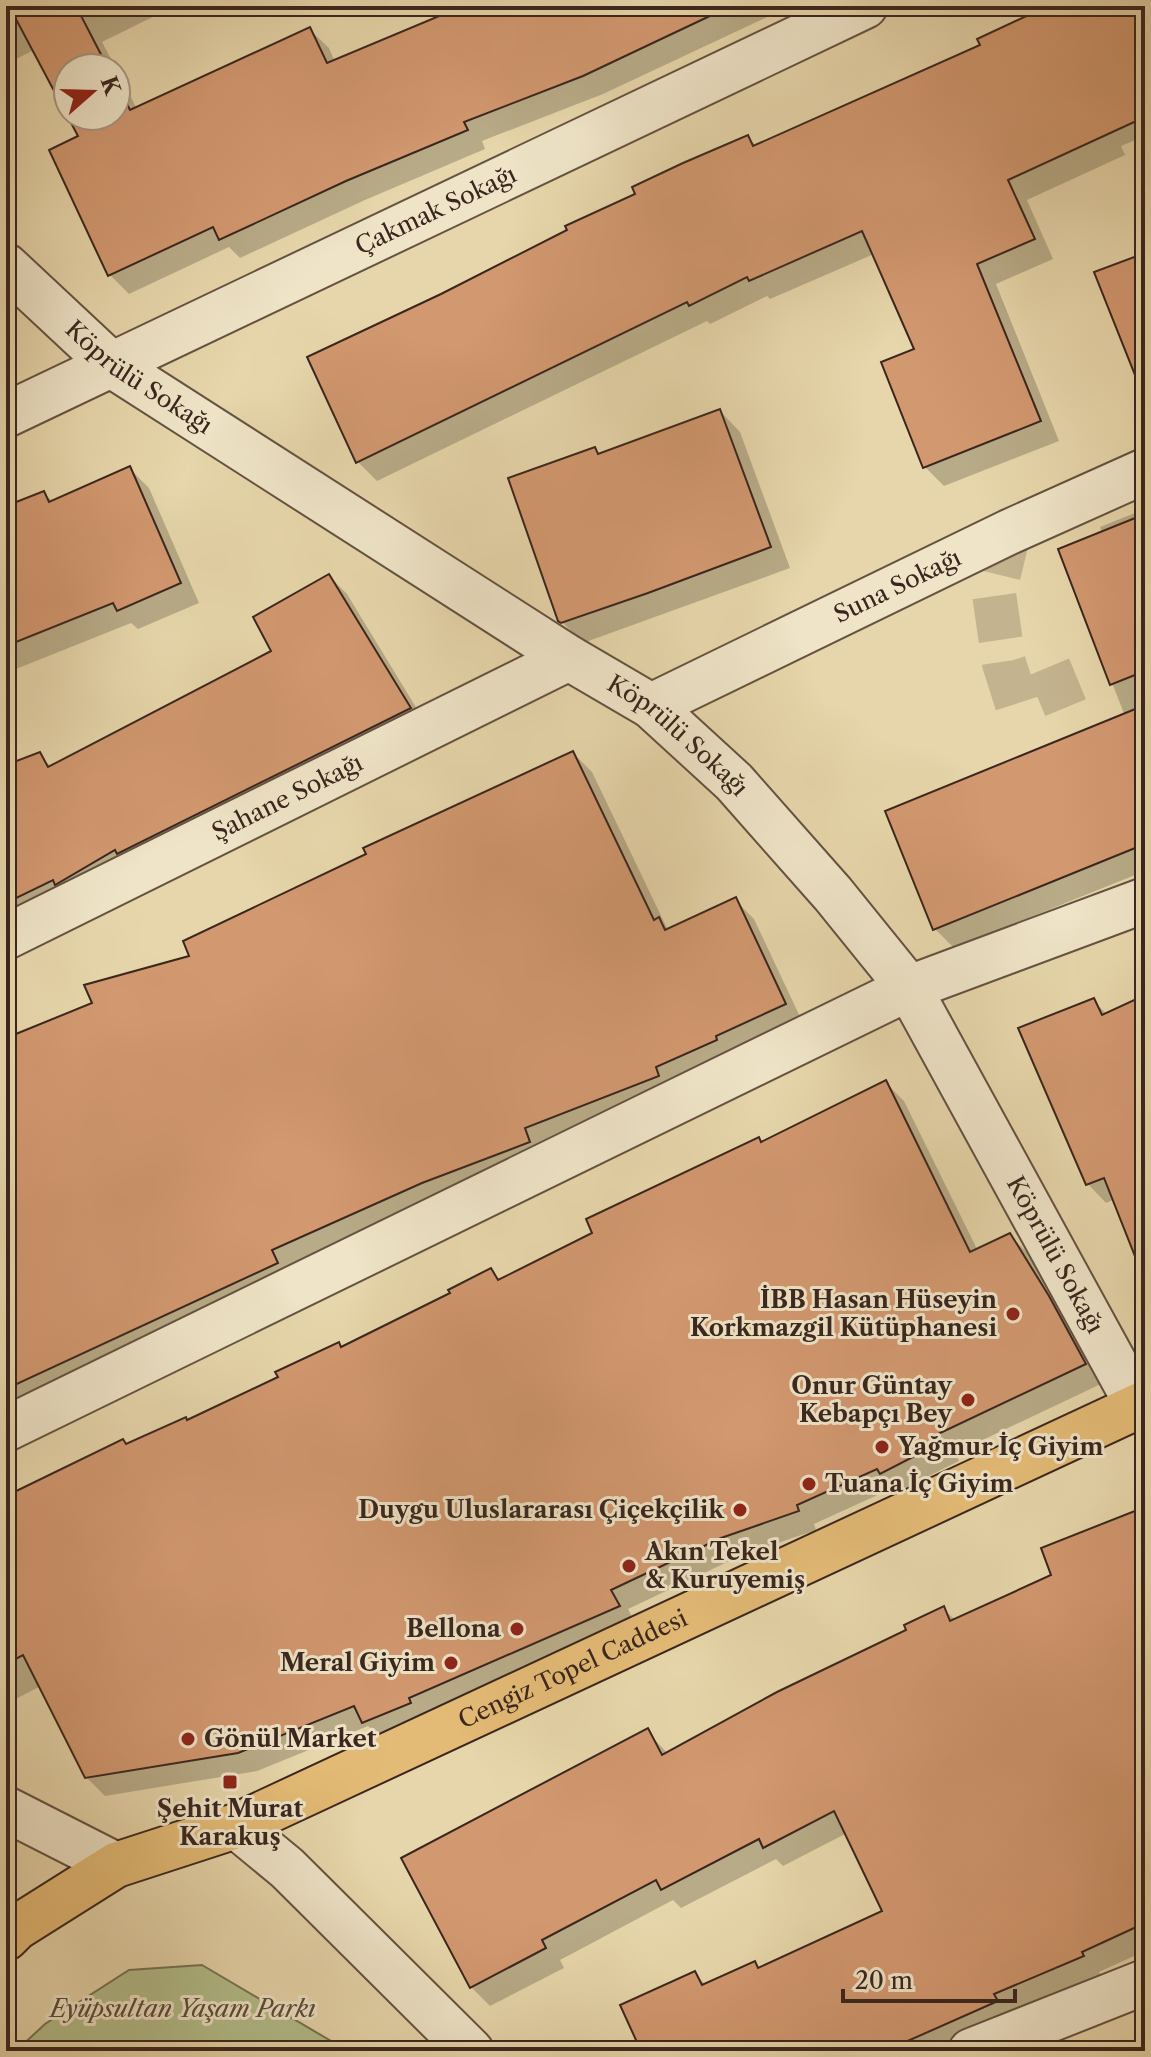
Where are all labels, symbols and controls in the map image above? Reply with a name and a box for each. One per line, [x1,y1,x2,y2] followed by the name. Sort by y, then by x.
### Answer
[52,52,132,132] north arrow
[95,72,127,100] text: K
[350,159,521,261] street label: Çakmak Sokağı
[60,314,218,440] street label: Köprülü Sokağı
[829,543,966,629] street label: Suna Sokağı
[602,669,754,802] street label: Köprülü Sokağı
[207,748,367,847] street label: Şahane Sokağı
[1001,1171,1110,1338] street label: Köprülü Sokağı
[690,1284,998,1342] place label: İBB Hasan Hüseyin Korkmazgil Kütüphanesi
[1004,1305,1022,1323] marker: İBB Hasan Hüseyin Korkmazgil Kütüphanesi
[791,1371,953,1428] place label: Onur Güntay Kebapçı Bey
[959,1391,977,1409] marker: Onur Güntay Kebapçı Bey
[897,1431,1103,1461] place label: Yağmur İç Giyim
[873,1438,891,1456] marker: Yağmur İç Giyim
[825,1468,1014,1498] place label: Tuana İç Giyim
[800,1475,818,1493] marker: Tuana İç Giyim
[358,1495,725,1524] place label: Duygu Uluslararası Çiçekçilik
[731,1501,749,1519] marker: Duygu Uluslararası Çiçekçilik
[644,1537,805,1594] place label: Akın Tekel & Kuruyemiş
[620,1557,638,1575] marker: Akın Tekel & Kuruyemiş
[454,1603,692,1734] street label: Cengiz Topel Caddesi
[406,1614,502,1643] place label: Bellona
[508,1620,526,1638] marker: Bellona
[280,1648,435,1677] place label: Meral Giyim
[442,1654,460,1672] marker: Meral Giyim
[204,1724,377,1753] place label: Gönül Market
[179,1730,197,1748] marker: Gönül Market
[221,1773,239,1791] marker: Şehit Murat Karakuş
[157,1794,304,1851] place label: Şehit Murat Karakuş
[843,1953,1015,2003] scale bar
[855,1966,913,1995] text: 20 m
[48,1994,316,2023] park label: Eyüpsultan Yaşam Parkı

